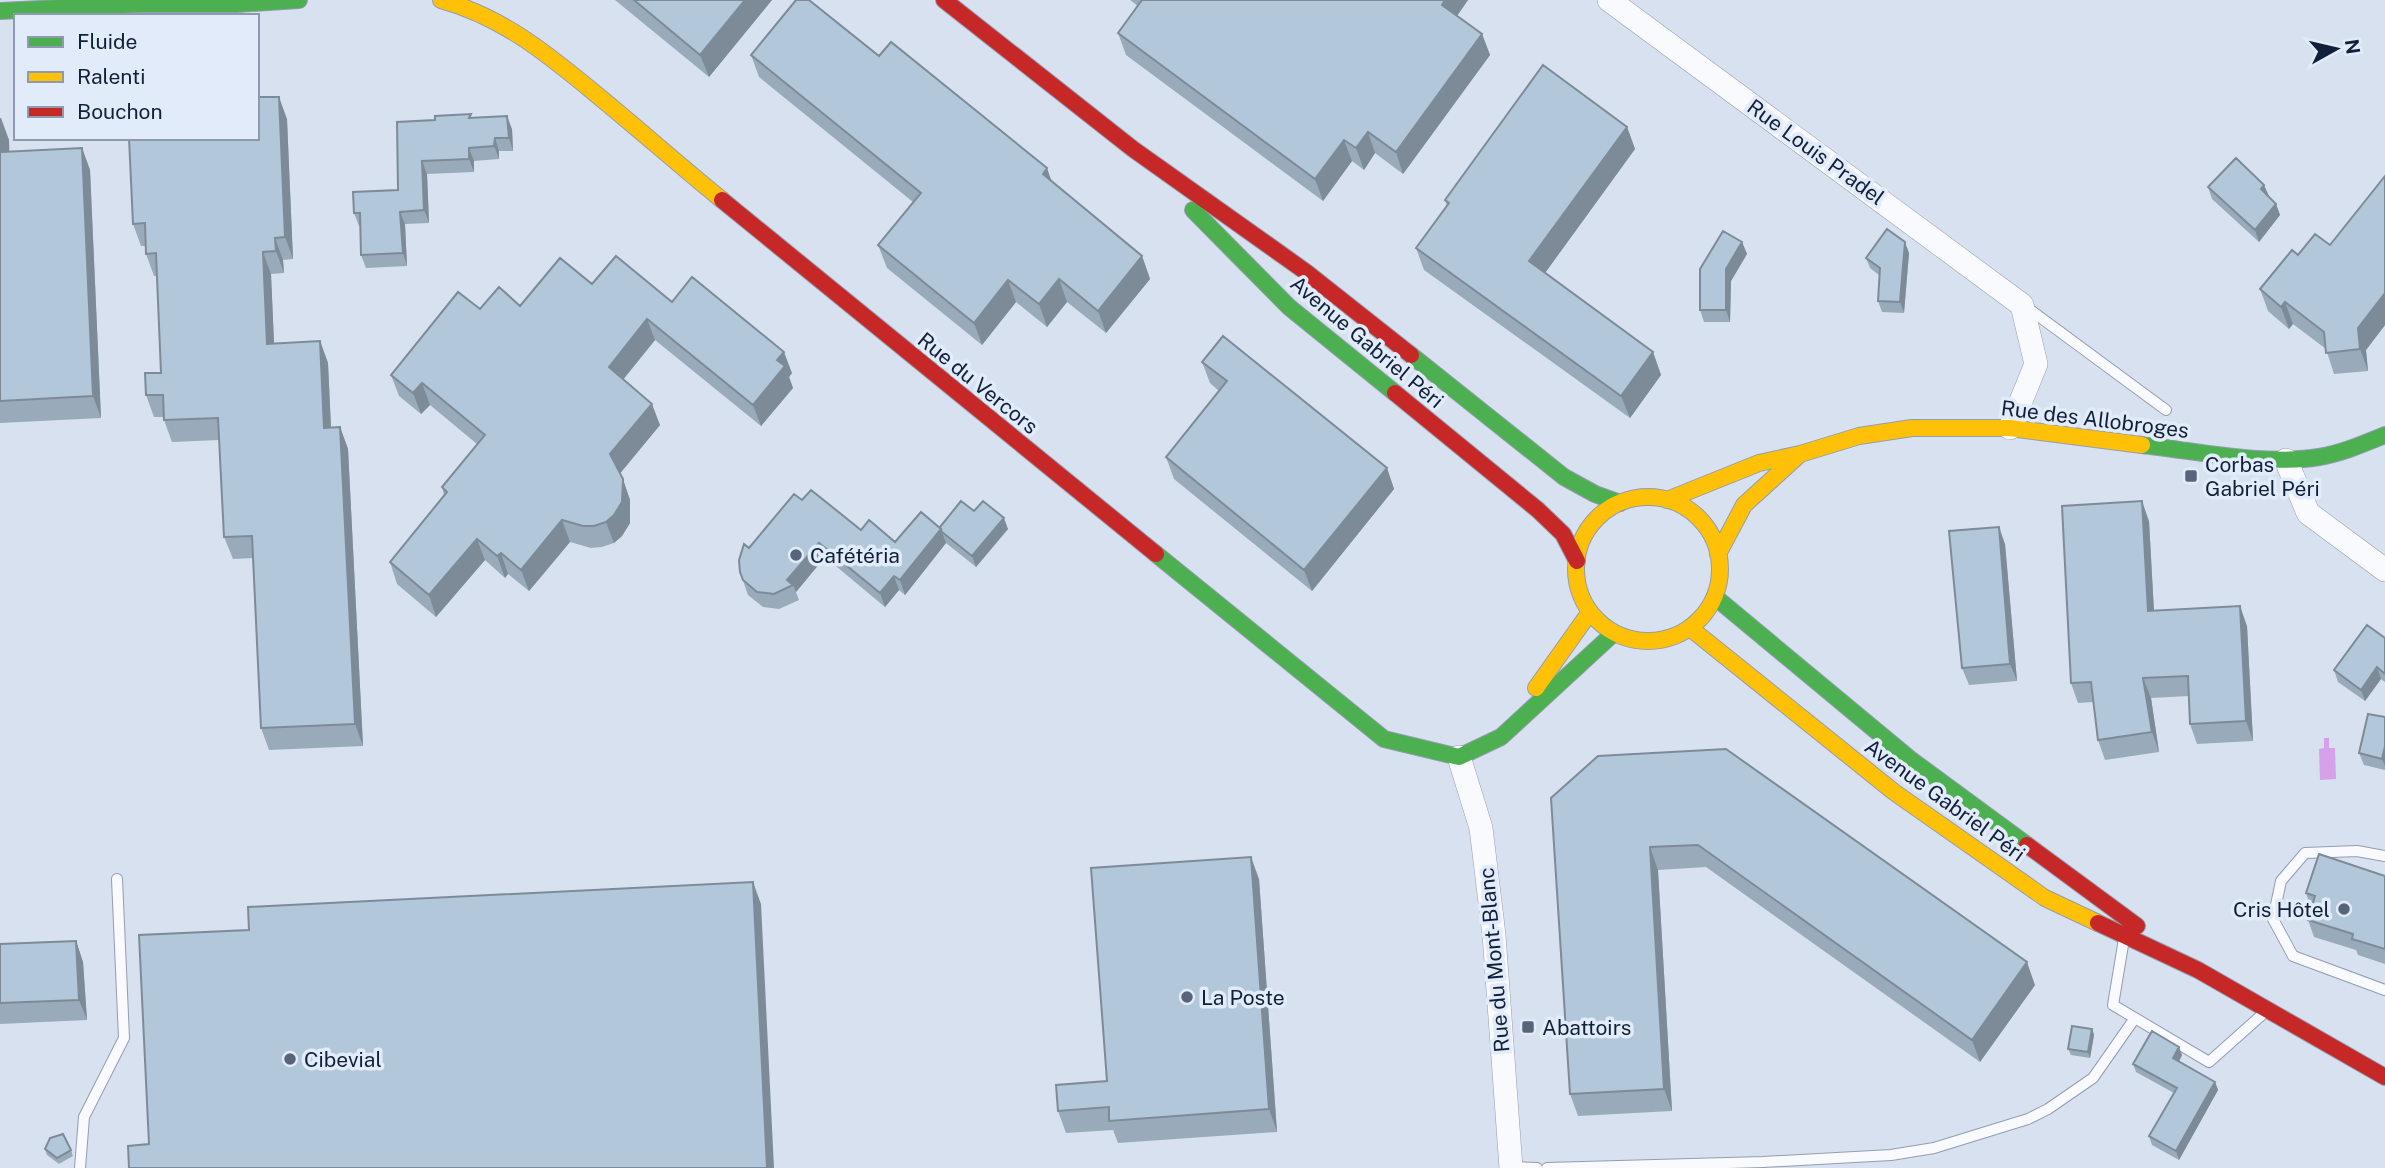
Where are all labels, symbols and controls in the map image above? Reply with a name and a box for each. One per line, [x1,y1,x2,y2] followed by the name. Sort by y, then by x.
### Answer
[14,14,259,140] legend
[2301,14,2371,84] north arrow
[77,29,137,54] text: Fluide
[2341,38,2365,56] text: N
[77,64,145,89] text: Ralenti
[1743,94,1889,210] street label: Rue Louis Pradel
[77,99,163,124] text: Bouchon
[1285,271,1449,413] street label: Avenue Gabriel Péri
[913,327,1043,439] street label: Rue du Vercors
[2000,395,2190,443] street label: Rue des Allobroges
[2205,452,2320,501] place label: Corbas Gabriel Péri
[2183,468,2199,484] marker: Corbas Gabriel Péri
[810,543,900,568] place label: Cafétéria
[788,547,804,563] marker: Cafétéria
[1860,733,2030,867] street label: Avenue Gabriel Péri
[1473,866,1515,1054] street label: Rue du Mont-Blanc
[2233,897,2330,922] place label: Cris Hôtel
[2336,901,2352,917] marker: Cris Hôtel
[1201,985,1285,1010] place label: La Poste
[1179,989,1195,1005] marker: La Poste
[1542,1015,1631,1040] place label: Abattoirs
[1520,1019,1536,1035] marker: Abattoirs
[304,1047,382,1072] place label: Cibevial
[282,1051,298,1067] marker: Cibevial

